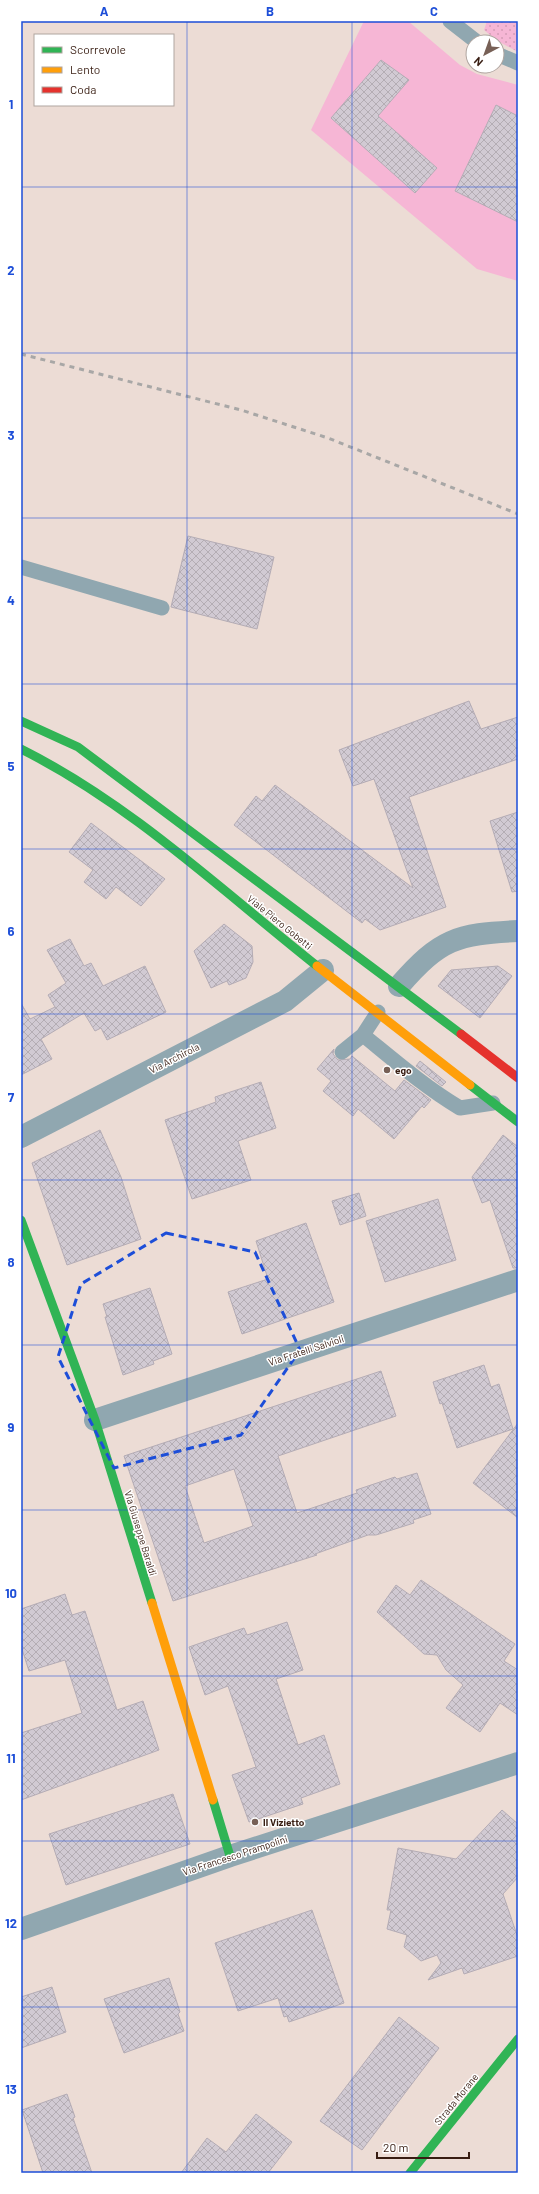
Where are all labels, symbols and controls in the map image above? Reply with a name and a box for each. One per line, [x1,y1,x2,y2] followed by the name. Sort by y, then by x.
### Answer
[100,3,109,19] text: A
[266,3,274,19] text: B
[430,3,438,19] text: C
[34,34,174,106] legend
[465,34,505,74] north arrow
[70,42,126,56] text: Scorrevole
[471,55,485,69] text: N
[70,62,100,76] text: Lento
[70,82,97,96] text: Coda
[9,96,13,112] text: 1
[7,262,15,278] text: 2
[7,427,15,443] text: 3
[7,592,15,608] text: 4
[7,758,15,774] text: 5
[245,892,315,952] street label: Viale Piero Gobetti
[8,923,15,939] text: 6
[147,1040,201,1076] street label: Via Archirola
[395,1064,412,1076] place label: ego
[382,1065,392,1075] marker: ego
[8,1089,15,1105] text: 7
[7,1254,15,1270] text: 8
[267,1332,345,1368] street label: Via Fratelli Salvioli
[8,1419,15,1435] text: 9
[122,1489,160,1577] street label: Via Giuseppe Baraldi
[5,1585,17,1601] text: 10
[6,1750,16,1766] text: 11
[263,1816,305,1828] place label: Il Vizietto
[250,1817,260,1827] marker: Il Vizietto
[181,1832,289,1878] street label: Via Francesco Prampolini
[5,1915,17,1931] text: 12
[432,2071,480,2127] street label: Strada Morane
[5,2081,17,2097] text: 13
[377,2134,469,2160] scale bar
[383,2140,409,2154] text: 20 m

